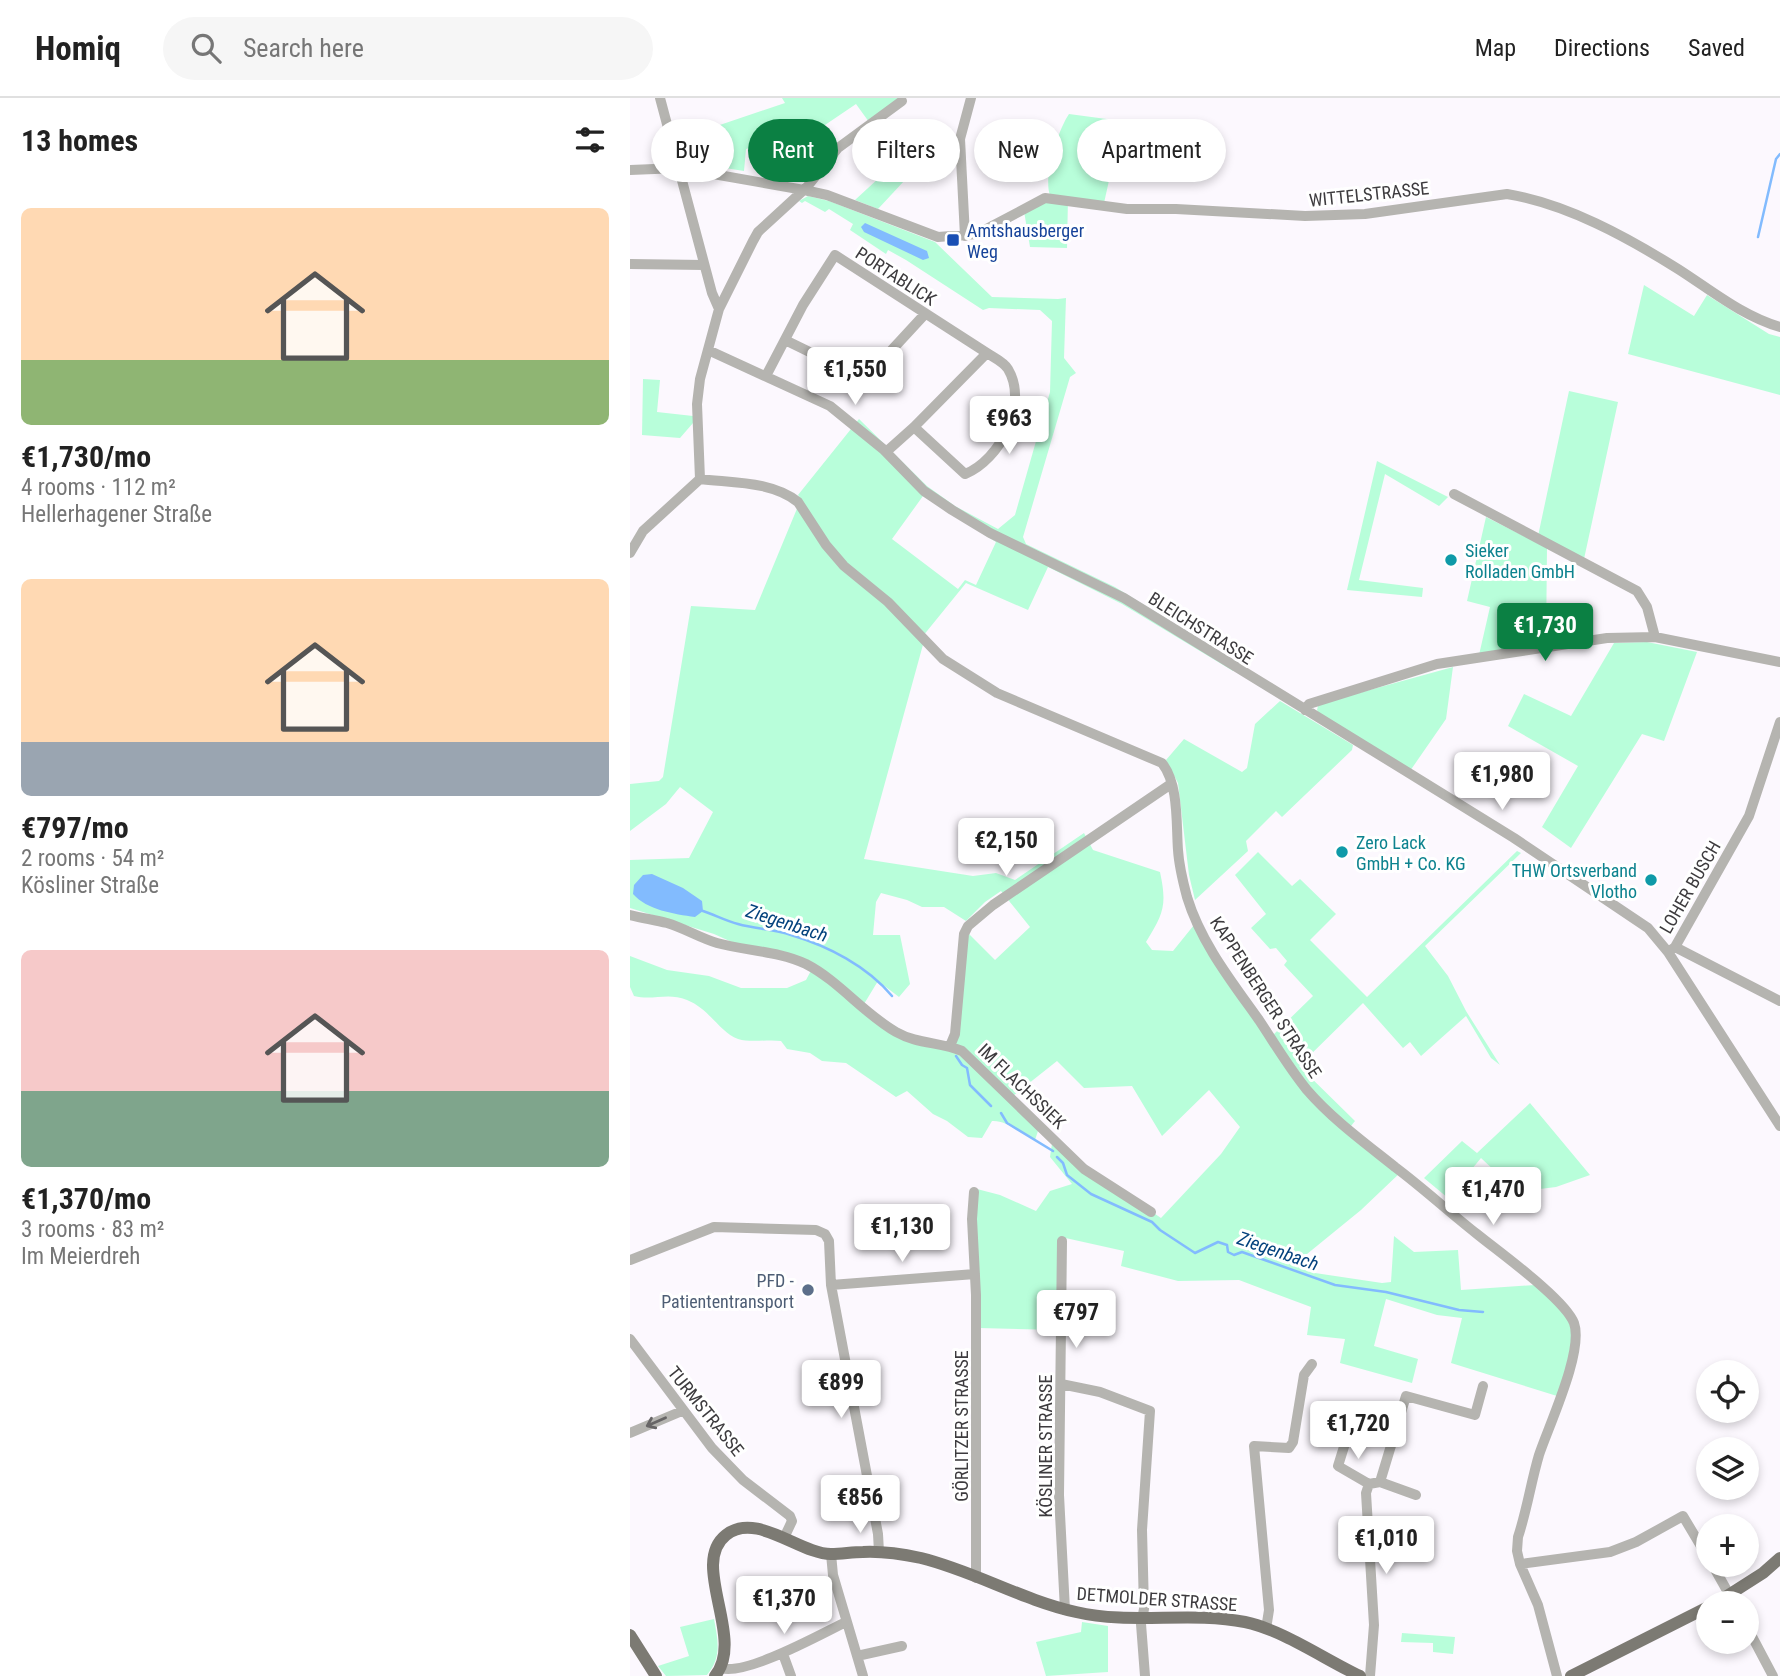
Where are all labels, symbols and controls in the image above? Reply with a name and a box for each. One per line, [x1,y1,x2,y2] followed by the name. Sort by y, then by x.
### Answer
[163,17,653,80] search box
[35,29,121,68] text: Homiq
[187,29,225,67] icon: search
[243,33,364,63] text: Search here
[1475,34,1516,62] text: Map
[1554,34,1650,62] text: Directions
[1688,34,1745,62] text: Saved
[651,119,734,182] chip: Buy
[748,119,838,182] chip: Rent
[852,119,960,182] chip: Filters
[974,119,1063,182] chip: New
[1077,119,1226,182] chip: Apartment
[571,121,609,159] icon: filters
[21,123,138,158] text: 13 homes
[1308,177,1430,211] street label: WITTELSTRASSE
[967,220,1085,262] place label: Amtshausberger Weg
[945,232,961,248] marker: Amtshausberger Weg
[852,242,940,310] street label: PORTABLICK
[252,253,378,379] icon: home
[798,348,912,407] pin: €1,550
[823,356,887,383] text: €1,550
[968,396,1050,456] pin: €963
[986,405,1032,432] text: €963
[21,439,151,474] text: €1,730/mo
[21,474,176,501] text: 4 rooms · 112 m²
[21,501,212,528] text: Hellerhagener Straße
[1465,540,1575,582] place label: Sieker Rolladen GmbH
[1443,552,1459,568] marker: Sieker Rolladen GmbH
[1145,587,1257,669] street label: BLEICHSTRASSE
[1488,603,1602,663] pin: €1,730
[1513,612,1577,639] text: €1,730
[252,624,378,750] icon: home
[1445,752,1559,812] pin: €1,980
[1470,761,1534,788] text: €1,980
[21,810,129,845] text: €797/mo
[949,818,1063,878] pin: €2,150
[974,827,1038,854] text: €2,150
[1356,832,1466,874] place label: Zero Lack GmbH + Co. KG
[1655,837,1725,937] street label: LOHER BUSCH
[1334,844,1350,860] marker: Zero Lack GmbH + Co. KG
[21,845,164,872] text: 2 rooms · 54 m²
[1512,860,1637,902] place label: THW Ortsverband Vlotho
[21,872,159,899] text: Kösliner Straße
[1643,872,1659,888] marker: THW Ortsverband Vlotho
[742,899,831,947] water label: Ziegenbach
[1206,912,1326,1082] street label: KAPPENBERGER STRASSE
[252,995,378,1121] icon: home
[974,1039,1070,1133] street label: IM FLACHSSIEK
[1436,1168,1550,1227] pin: €1,470
[1461,1176,1525,1203] text: €1,470
[21,1181,151,1216] text: €1,370/mo
[845,1204,959,1264] pin: €1,130
[870,1213,934,1240] text: €1,130
[21,1216,164,1243] text: 3 rooms · 83 m²
[1233,1226,1322,1276] water label: Ziegenbach
[21,1243,140,1270] text: Im Meierdreh
[661,1270,795,1312] place label: PFD - Patiententransport
[800,1282,816,1298] marker: PFD - Patiententransport
[1035,1290,1117,1350] pin: €797
[1053,1299,1099,1326] text: €797
[951,1350,972,1502] street label: GÖRLITZER STRASSE
[800,1360,882,1420] pin: €899
[1696,1360,1759,1654] map controls
[1696,1360,1759,1423] button: locate
[664,1362,748,1460] street label: TURMSTRASSE
[818,1369,864,1396] text: €899
[1035,1375,1056,1517] street label: KÖSLINER STRASSE
[1301,1402,1415,1461] pin: €1,720
[1326,1410,1390,1437] text: €1,720
[646,1416,667,1429] one-way arrow
[1696,1437,1759,1500] button: layers
[819,1476,901,1535] pin: €856
[837,1484,883,1511] text: €856
[1696,1514,1759,1577] button: +
[1329,1516,1443,1576] pin: €1,010
[1354,1525,1418,1552] text: €1,010
[727,1576,841,1636] pin: €1,370
[1076,1583,1238,1615] street label: DETMOLDER STRASSE
[752,1585,816,1612] text: €1,370
[1696,1591,1759,1654] button: −

